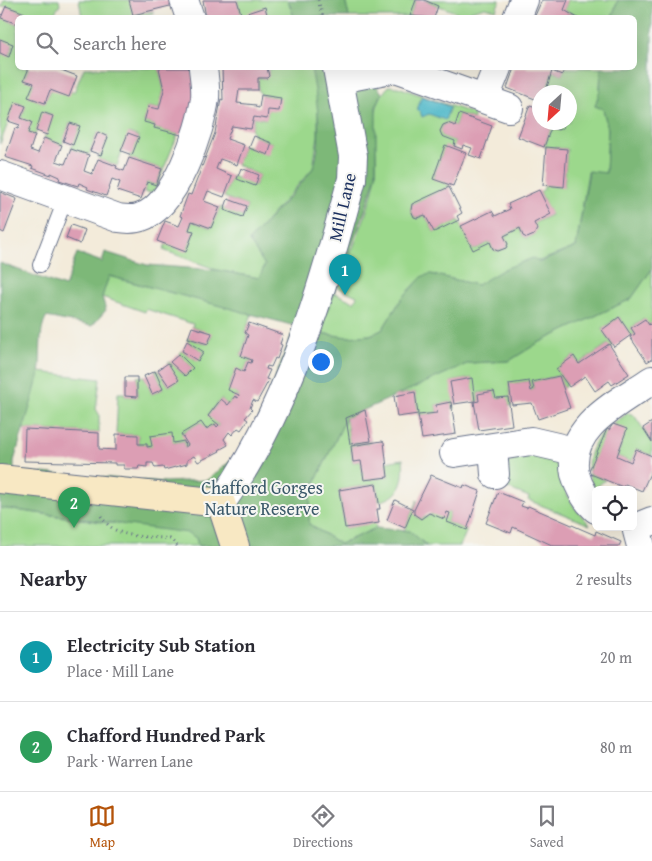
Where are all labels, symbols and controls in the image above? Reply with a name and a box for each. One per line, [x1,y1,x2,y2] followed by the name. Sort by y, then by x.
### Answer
[15,15,637,70] search box
[33,29,61,57] icon: search
[73,29,167,57] text: Search here
[532,85,577,130] north arrow
[321,170,363,244] street label: Mill Lane
[329,254,361,295] pin: 1
[308,349,334,375] your location
[201,474,323,522] park label: Chafford Gorges Nature Reserve
[592,486,637,531] map controls
[592,486,637,531] button: locate
[58,487,90,528] pin: 2
[20,563,87,594] text: Nearby
[575,567,632,591] text: 2 results
[67,631,256,659] text: Electricity Sub Station
[32,645,40,669] text: 1
[600,645,632,669] text: 20 m
[67,659,174,683] text: Place · Mill Lane
[67,721,265,749] text: Chafford Hundred Park
[32,735,40,759] text: 2
[600,735,632,759] text: 80 m
[67,749,193,773] text: Park · Warren Lane
[88,802,116,852] tab: Map
[293,802,353,852] tab: Directions
[530,802,564,852] tab: Saved

